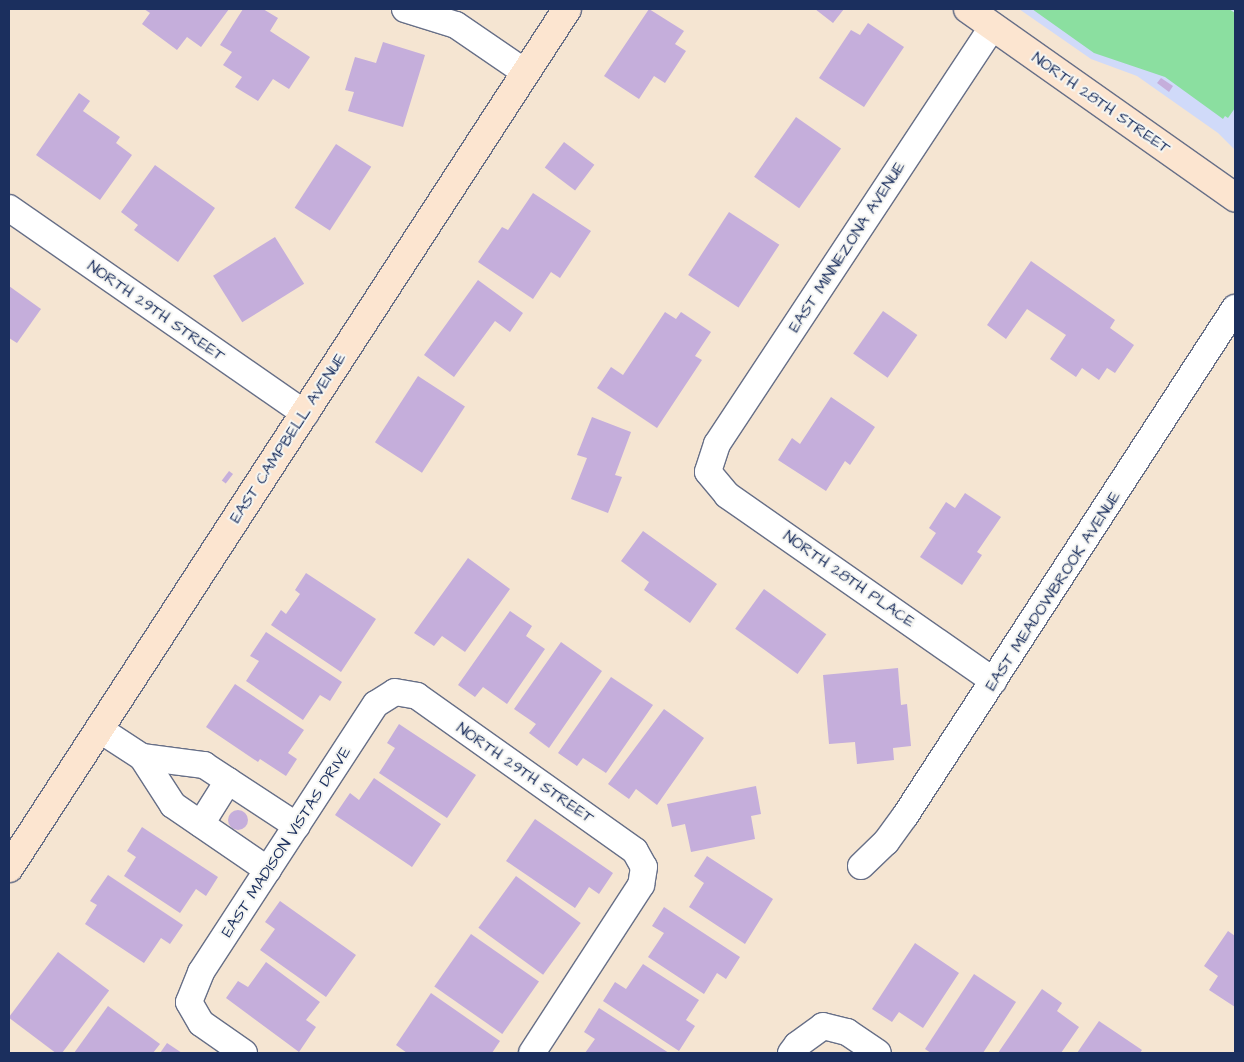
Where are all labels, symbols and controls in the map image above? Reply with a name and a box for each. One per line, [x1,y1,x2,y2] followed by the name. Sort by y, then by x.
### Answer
[1028,48,1174,158] street label: NORTH 28TH STREET
[785,158,909,336] street label: EAST MINNEZONA AVENUE
[84,256,228,366] street label: NORTH 29TH STREET
[226,349,350,527] street label: EAST CAMPBELL AVENUE
[981,488,1125,694] street label: EAST MEADOWBROOK AVENUE
[780,526,918,632] street label: NORTH 28TH PLACE
[453,718,597,828] street label: NORTH 29TH STREET
[217,743,355,941] street label: EAST MADISON VISTAS DRIVE

